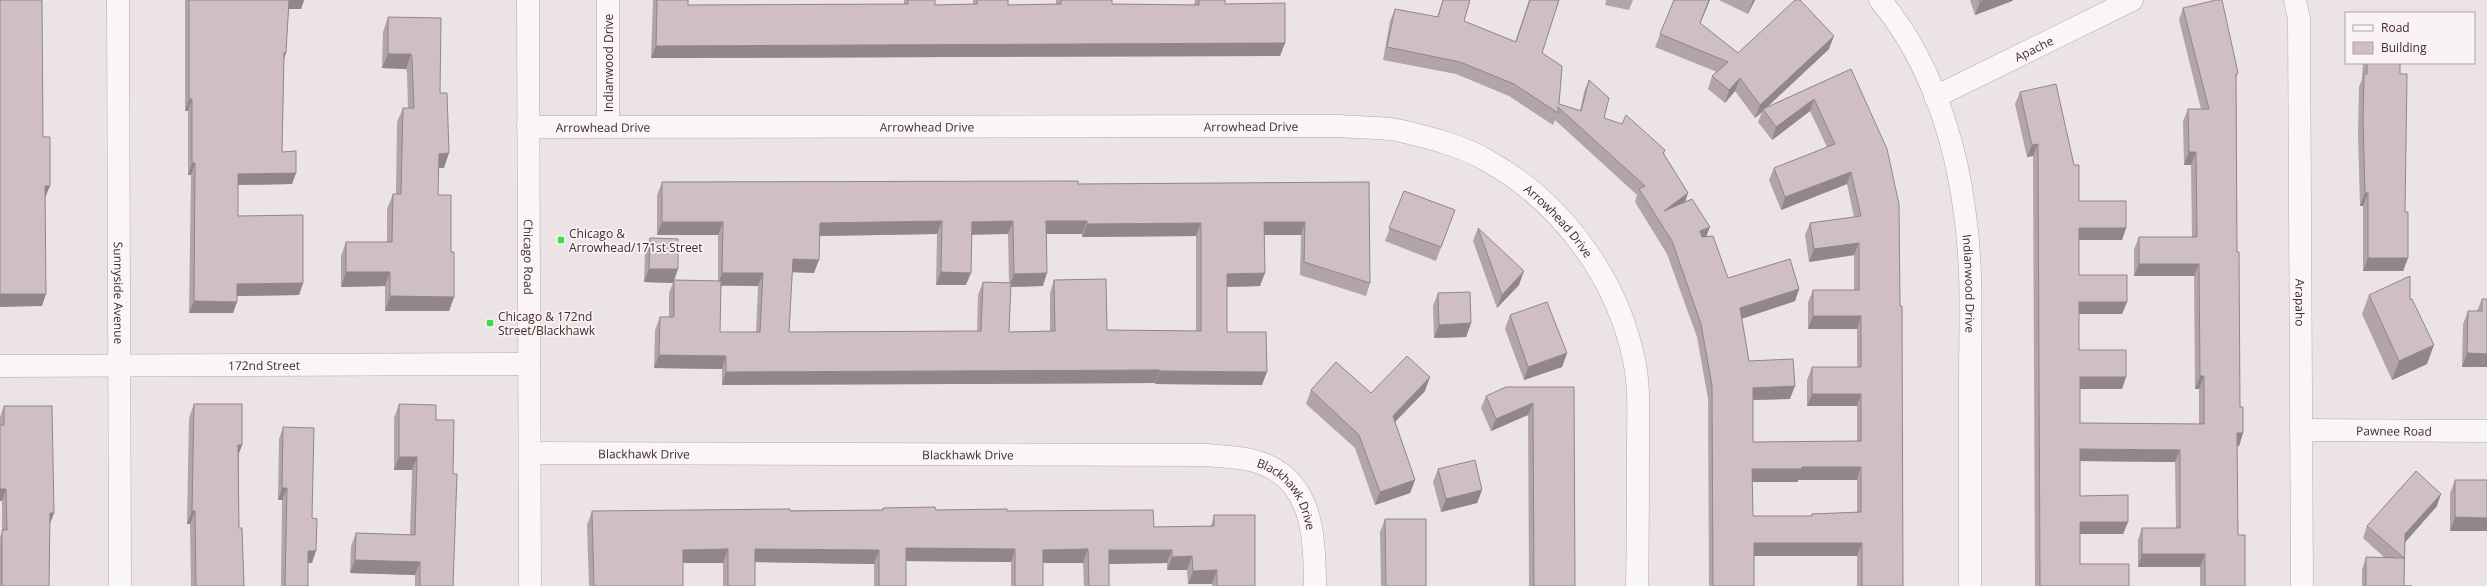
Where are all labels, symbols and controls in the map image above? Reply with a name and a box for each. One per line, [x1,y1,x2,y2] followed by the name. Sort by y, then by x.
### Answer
[2345,12,2475,64] legend
[600,13,617,112] street label: Indianwood Drive
[2381,19,2410,36] text: Road
[2011,32,2056,65] street label: Apache
[2381,39,2427,56] text: Building
[556,118,651,135] street label: Arrowhead Drive
[880,118,975,135] street label: Arrowhead Drive
[1204,118,1299,135] street label: Arrowhead Drive
[1521,180,1597,261] street label: Arrowhead Drive
[520,219,538,295] street label: Chicago Road
[569,225,703,256] place label: Chicago & Arrowhead/171st Street
[1959,233,1979,333] street label: Indianwood Drive
[556,235,566,245] marker: Chicago & Arrowhead/171st Street
[110,242,128,345] street label: Sunnyside Avenue
[2292,279,2309,327] street label: Arapaho
[498,308,596,339] place label: Chicago & 172nd Street/Blackhawk
[485,318,495,328] marker: Chicago & 172nd Street/Blackhawk
[228,356,300,374] street label: 172nd Street
[2356,422,2432,439] street label: Pawnee Road
[598,445,690,462] street label: Blackhawk Drive
[922,446,1014,463] street label: Blackhawk Drive
[1255,454,1320,532] street label: Blackhawk Drive

